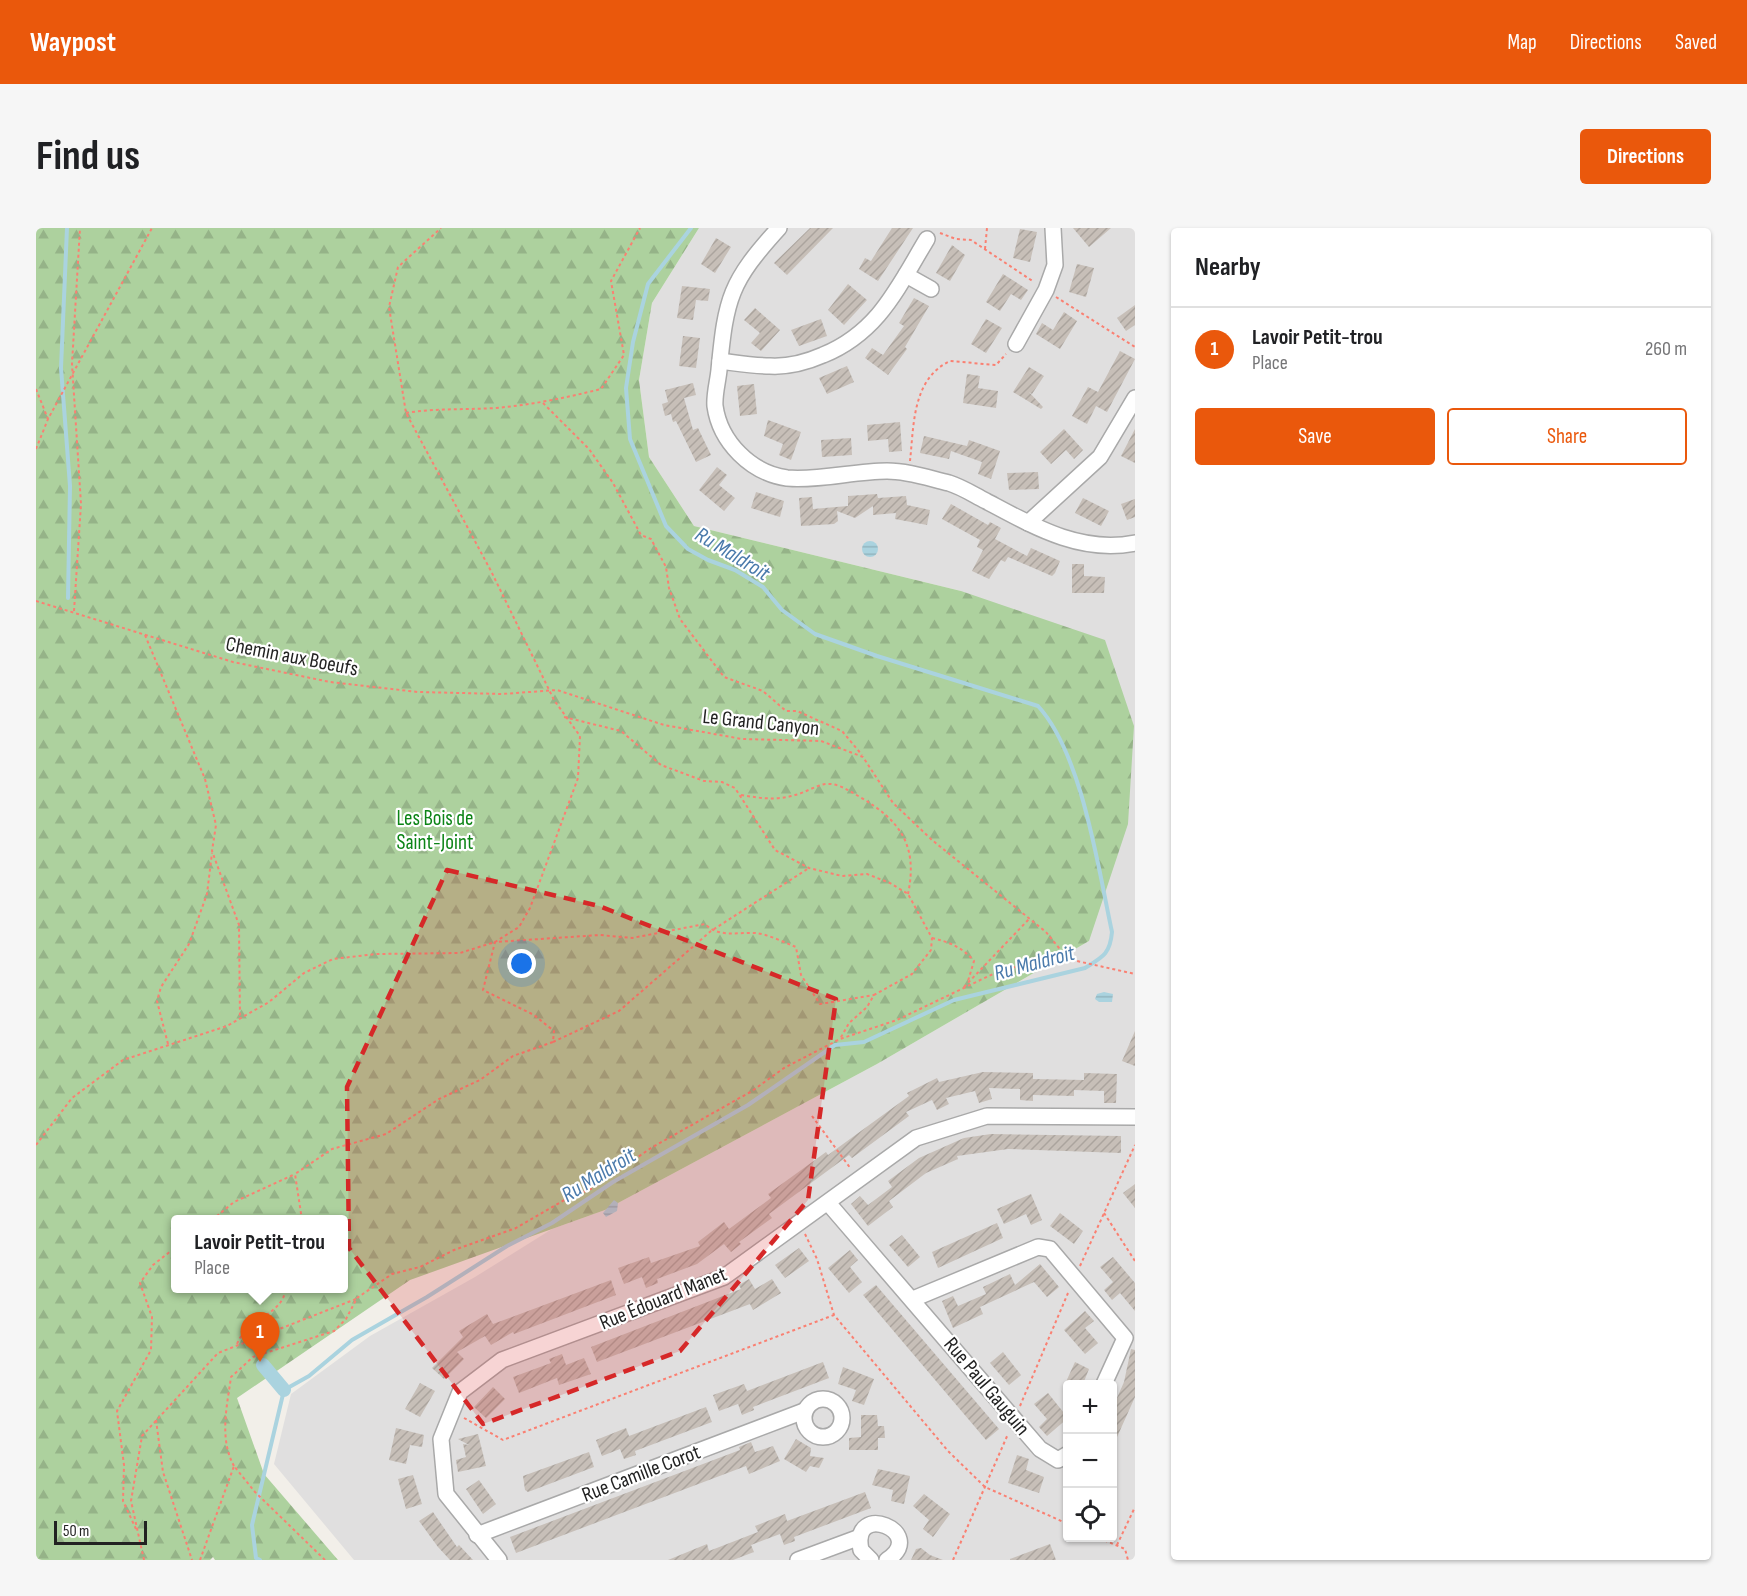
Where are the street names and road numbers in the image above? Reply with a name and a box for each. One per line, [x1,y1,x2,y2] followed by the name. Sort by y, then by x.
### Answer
[224,631,360,682] street label: Chemin aux Boeufs
[701,704,821,741] street label: Le Grand Canyon
[596,1262,731,1335] street label: Rue Édouard Manet
[938,1332,1035,1440] street label: Rue Paul Gauguin
[578,1439,704,1507] street label: Rue Camille Corot

